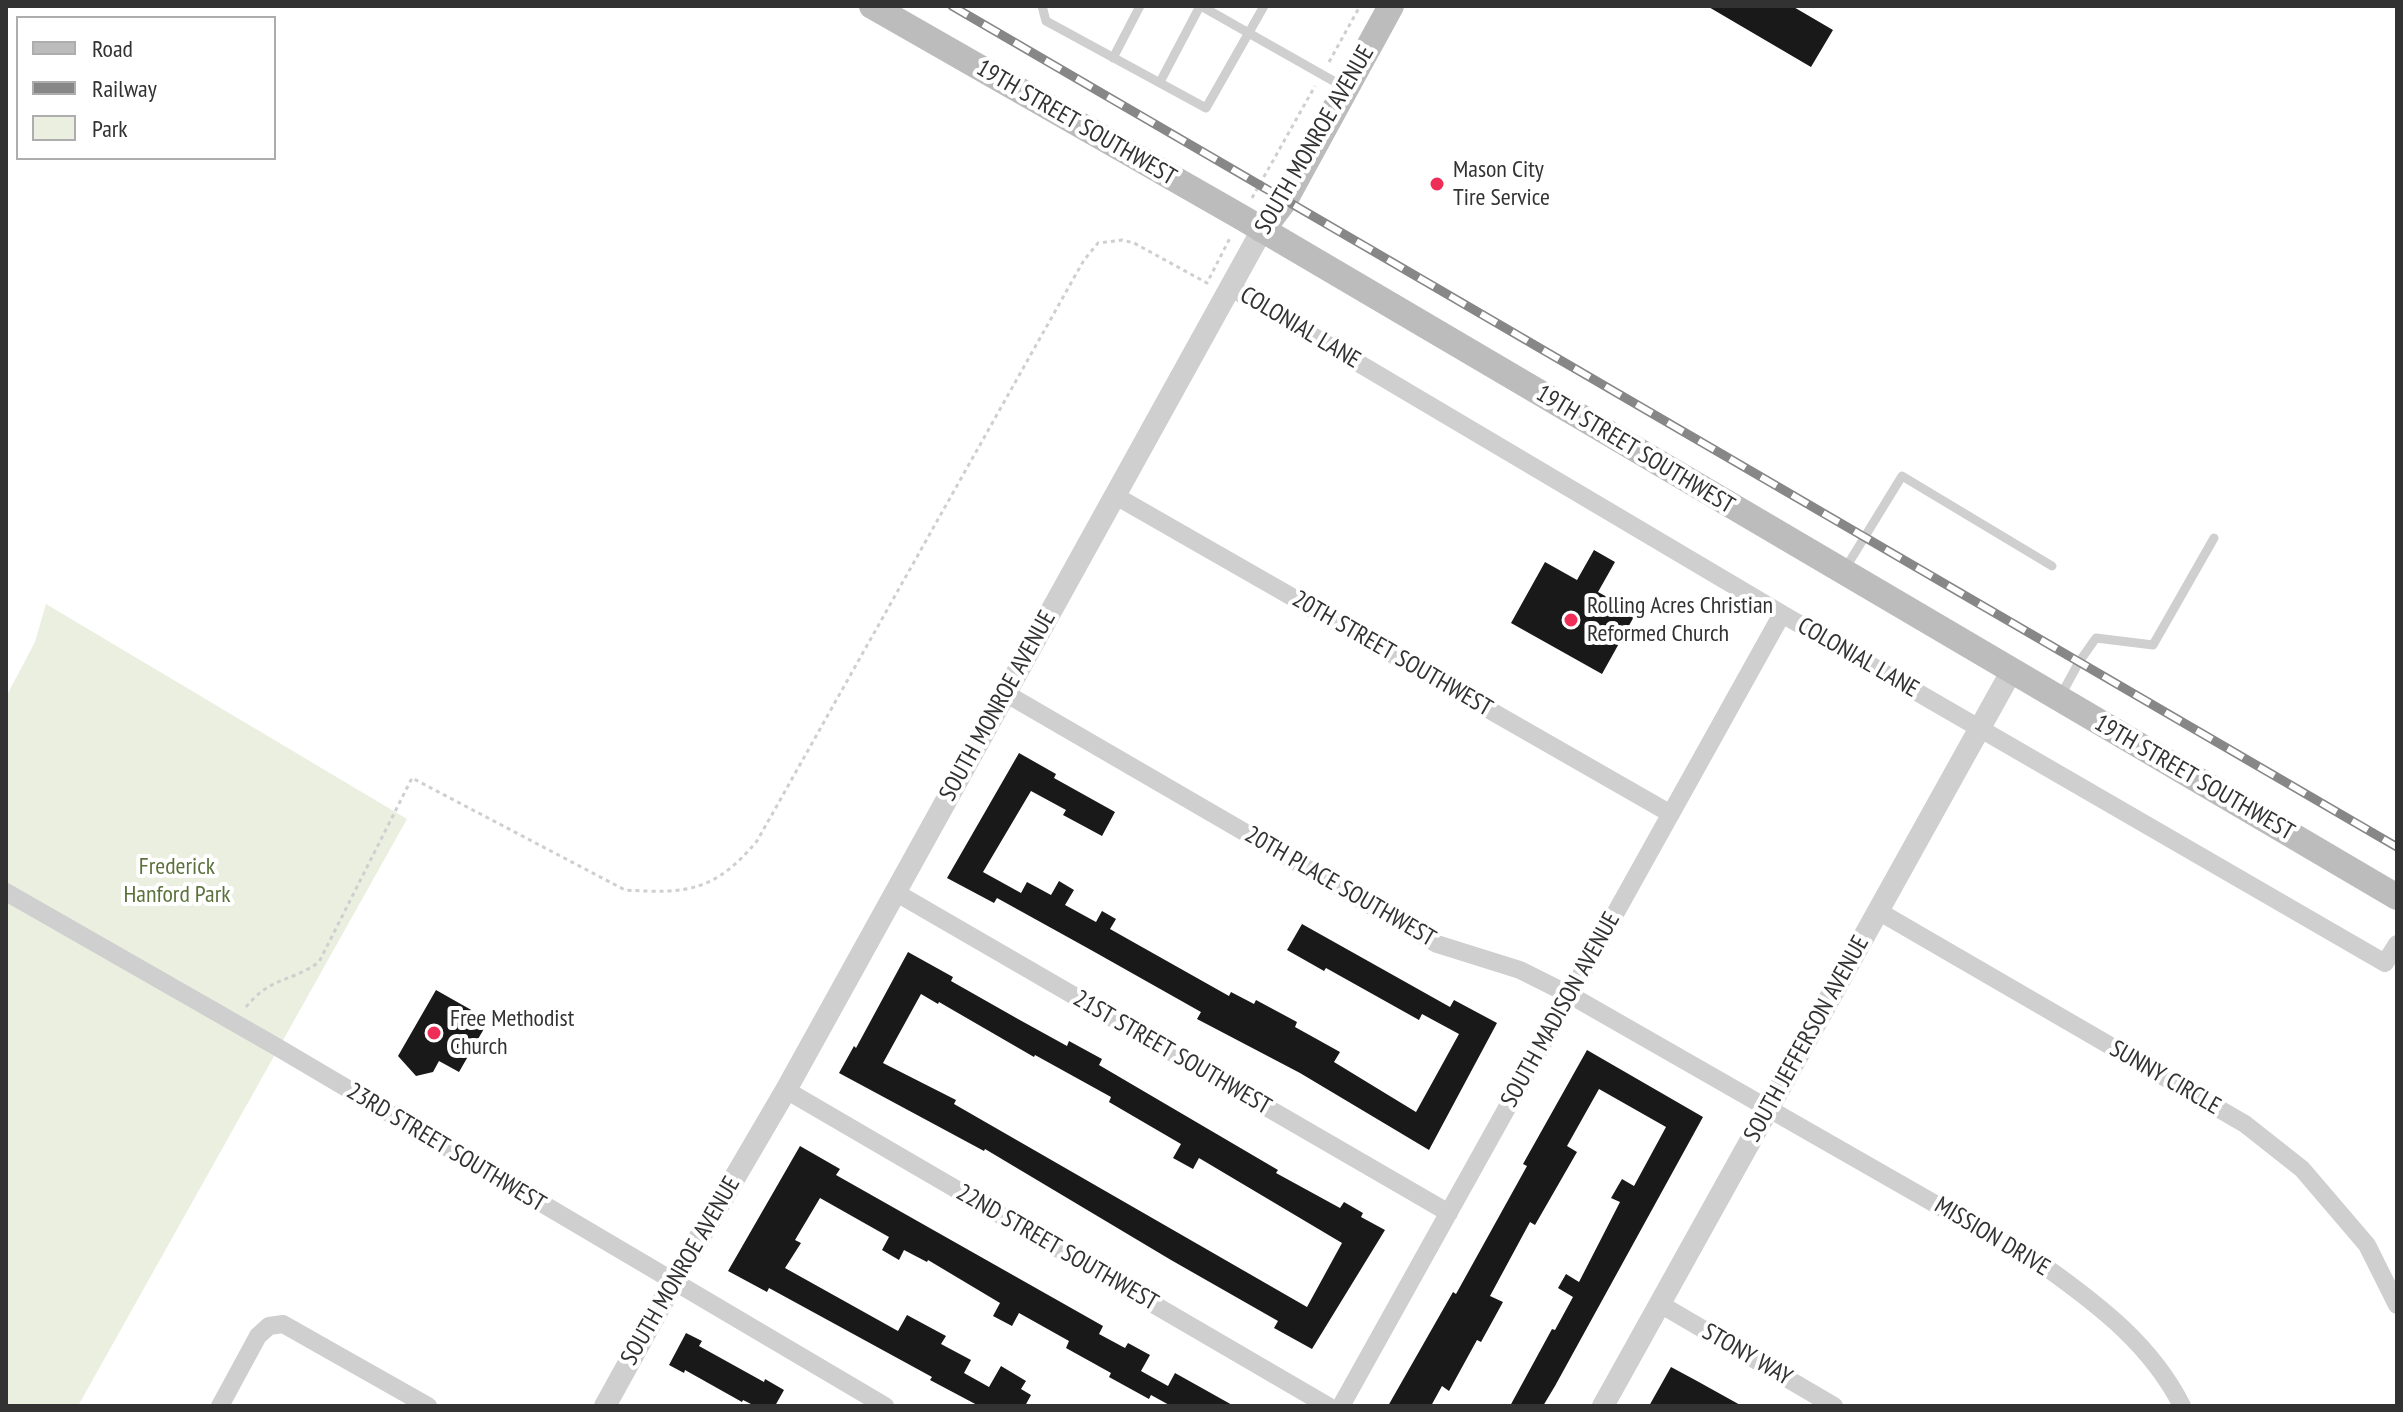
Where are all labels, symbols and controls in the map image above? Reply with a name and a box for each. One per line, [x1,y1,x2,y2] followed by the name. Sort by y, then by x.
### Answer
[16,16,276,160] legend
[92,33,133,64] text: Road
[1249,41,1381,239] street label: SOUTH MONROE AVENUE
[971,54,1181,192] street label: 19TH STREET SOUTHWEST
[92,73,157,104] text: Railway
[92,113,128,144] text: Park
[1453,156,1550,212] place label: Mason City Tire Service
[1428,175,1446,193] marker: Mason City Tire Service
[1235,281,1365,375] street label: COLONIAL LANE
[1531,379,1739,521] street label: 19TH STREET SOUTHWEST
[1287,585,1497,723] street label: 20TH STREET SOUTHWEST
[1587,592,1773,648] place label: Rolling Acres Christian Reformed Church
[934,606,1062,806] street label: SOUTH MONROE AVENUE
[1562,611,1580,629] marker: Rolling Acres Christian Reformed Church
[1792,612,1924,704] street label: COLONIAL LANE
[2089,709,2299,847] street label: 19TH STREET SOUTHWEST
[1240,821,1440,953] street label: 20TH PLACE SOUTHWEST
[123,853,231,909] park label: Frederick Hanford Park
[1495,907,1627,1113] street label: SOUTH MADISON AVENUE
[1738,931,1876,1147] street label: SOUTH JEFFERSON AVENUE
[1068,985,1276,1121] street label: 21ST STREET SOUTHWEST
[450,1005,574,1061] place label: Free Methodist Church
[425,1024,443,1042] marker: Free Methodist Church
[2104,1035,2226,1121] street label: SUNNY CIRCLE
[341,1077,551,1219] street label: 23RD STREET SOUTHWEST
[615,1172,747,1370] street label: SOUTH MONROE AVENUE
[951,1179,1163,1317] street label: 22ND STREET SOUTHWEST
[1929,1191,2055,1283] street label: MISSION DRIVE
[1697,1318,1797,1392] street label: STONY WAY

